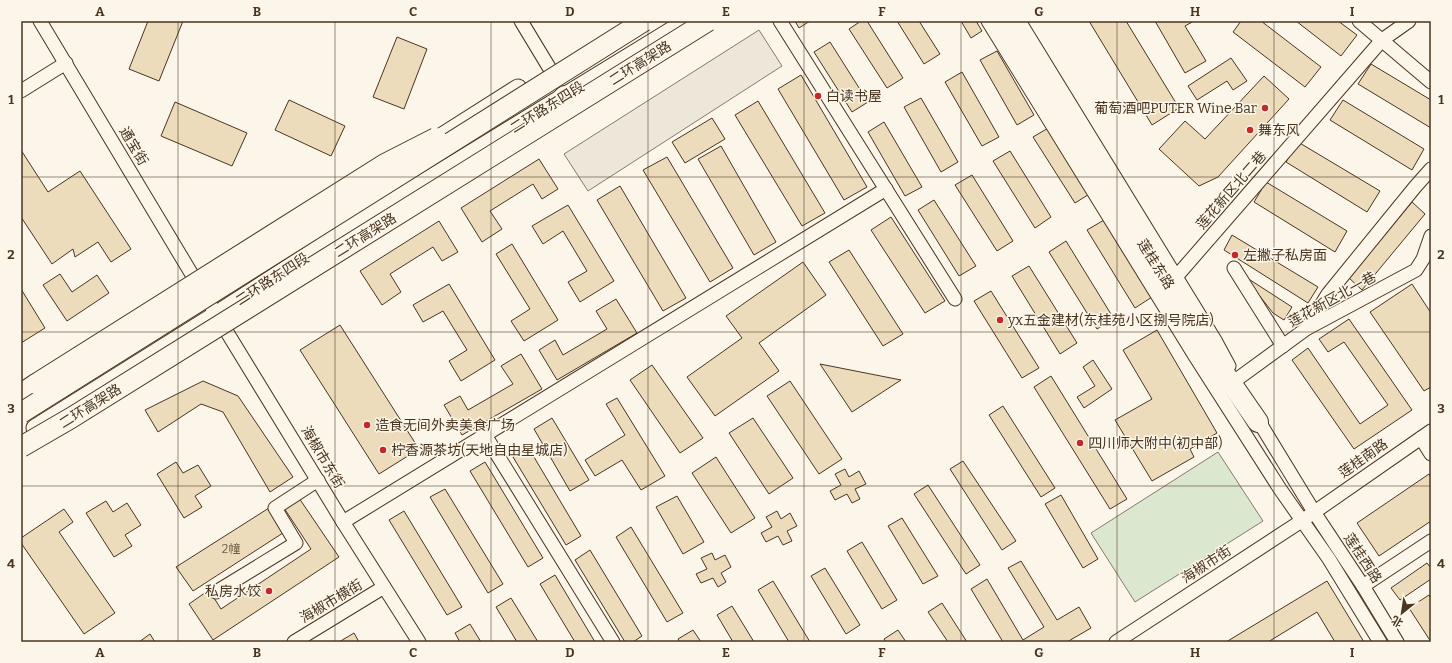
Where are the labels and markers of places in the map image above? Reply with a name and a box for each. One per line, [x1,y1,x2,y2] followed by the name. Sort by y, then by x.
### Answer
[826,88,882,105] place label: 白读书屋
[813,91,823,101] marker: 白读书屋
[1094,100,1257,117] place label: 葡萄酒吧PUTER Wine Bar
[1260,103,1270,113] marker: 葡萄酒吧PUTER Wine Bar
[1258,122,1300,139] place label: 舞东风
[1245,125,1255,135] marker: 舞东风
[1243,247,1327,264] place label: 左撇子私房面
[1230,250,1240,260] marker: 左撇子私房面
[1007,312,1214,329] place label: yx五金建材(东桂苑小区捌号院店)
[995,315,1005,325] marker: yx五金建材(东桂苑小区捌号院店)
[375,417,515,434] place label: 造食无间外卖美食广场
[362,420,372,430] marker: 造食无间外卖美食广场
[1088,435,1223,452] place label: 四川师大附中(初中部)
[1075,438,1085,448] marker: 四川师大附中(初中部)
[391,442,568,459] place label: 柠香源茶坊(天地自由星城店)
[378,445,388,455] marker: 柠香源茶坊(天地自由星城店)
[205,583,261,600] place label: 私房水饺
[264,586,274,596] marker: 私房水饺

